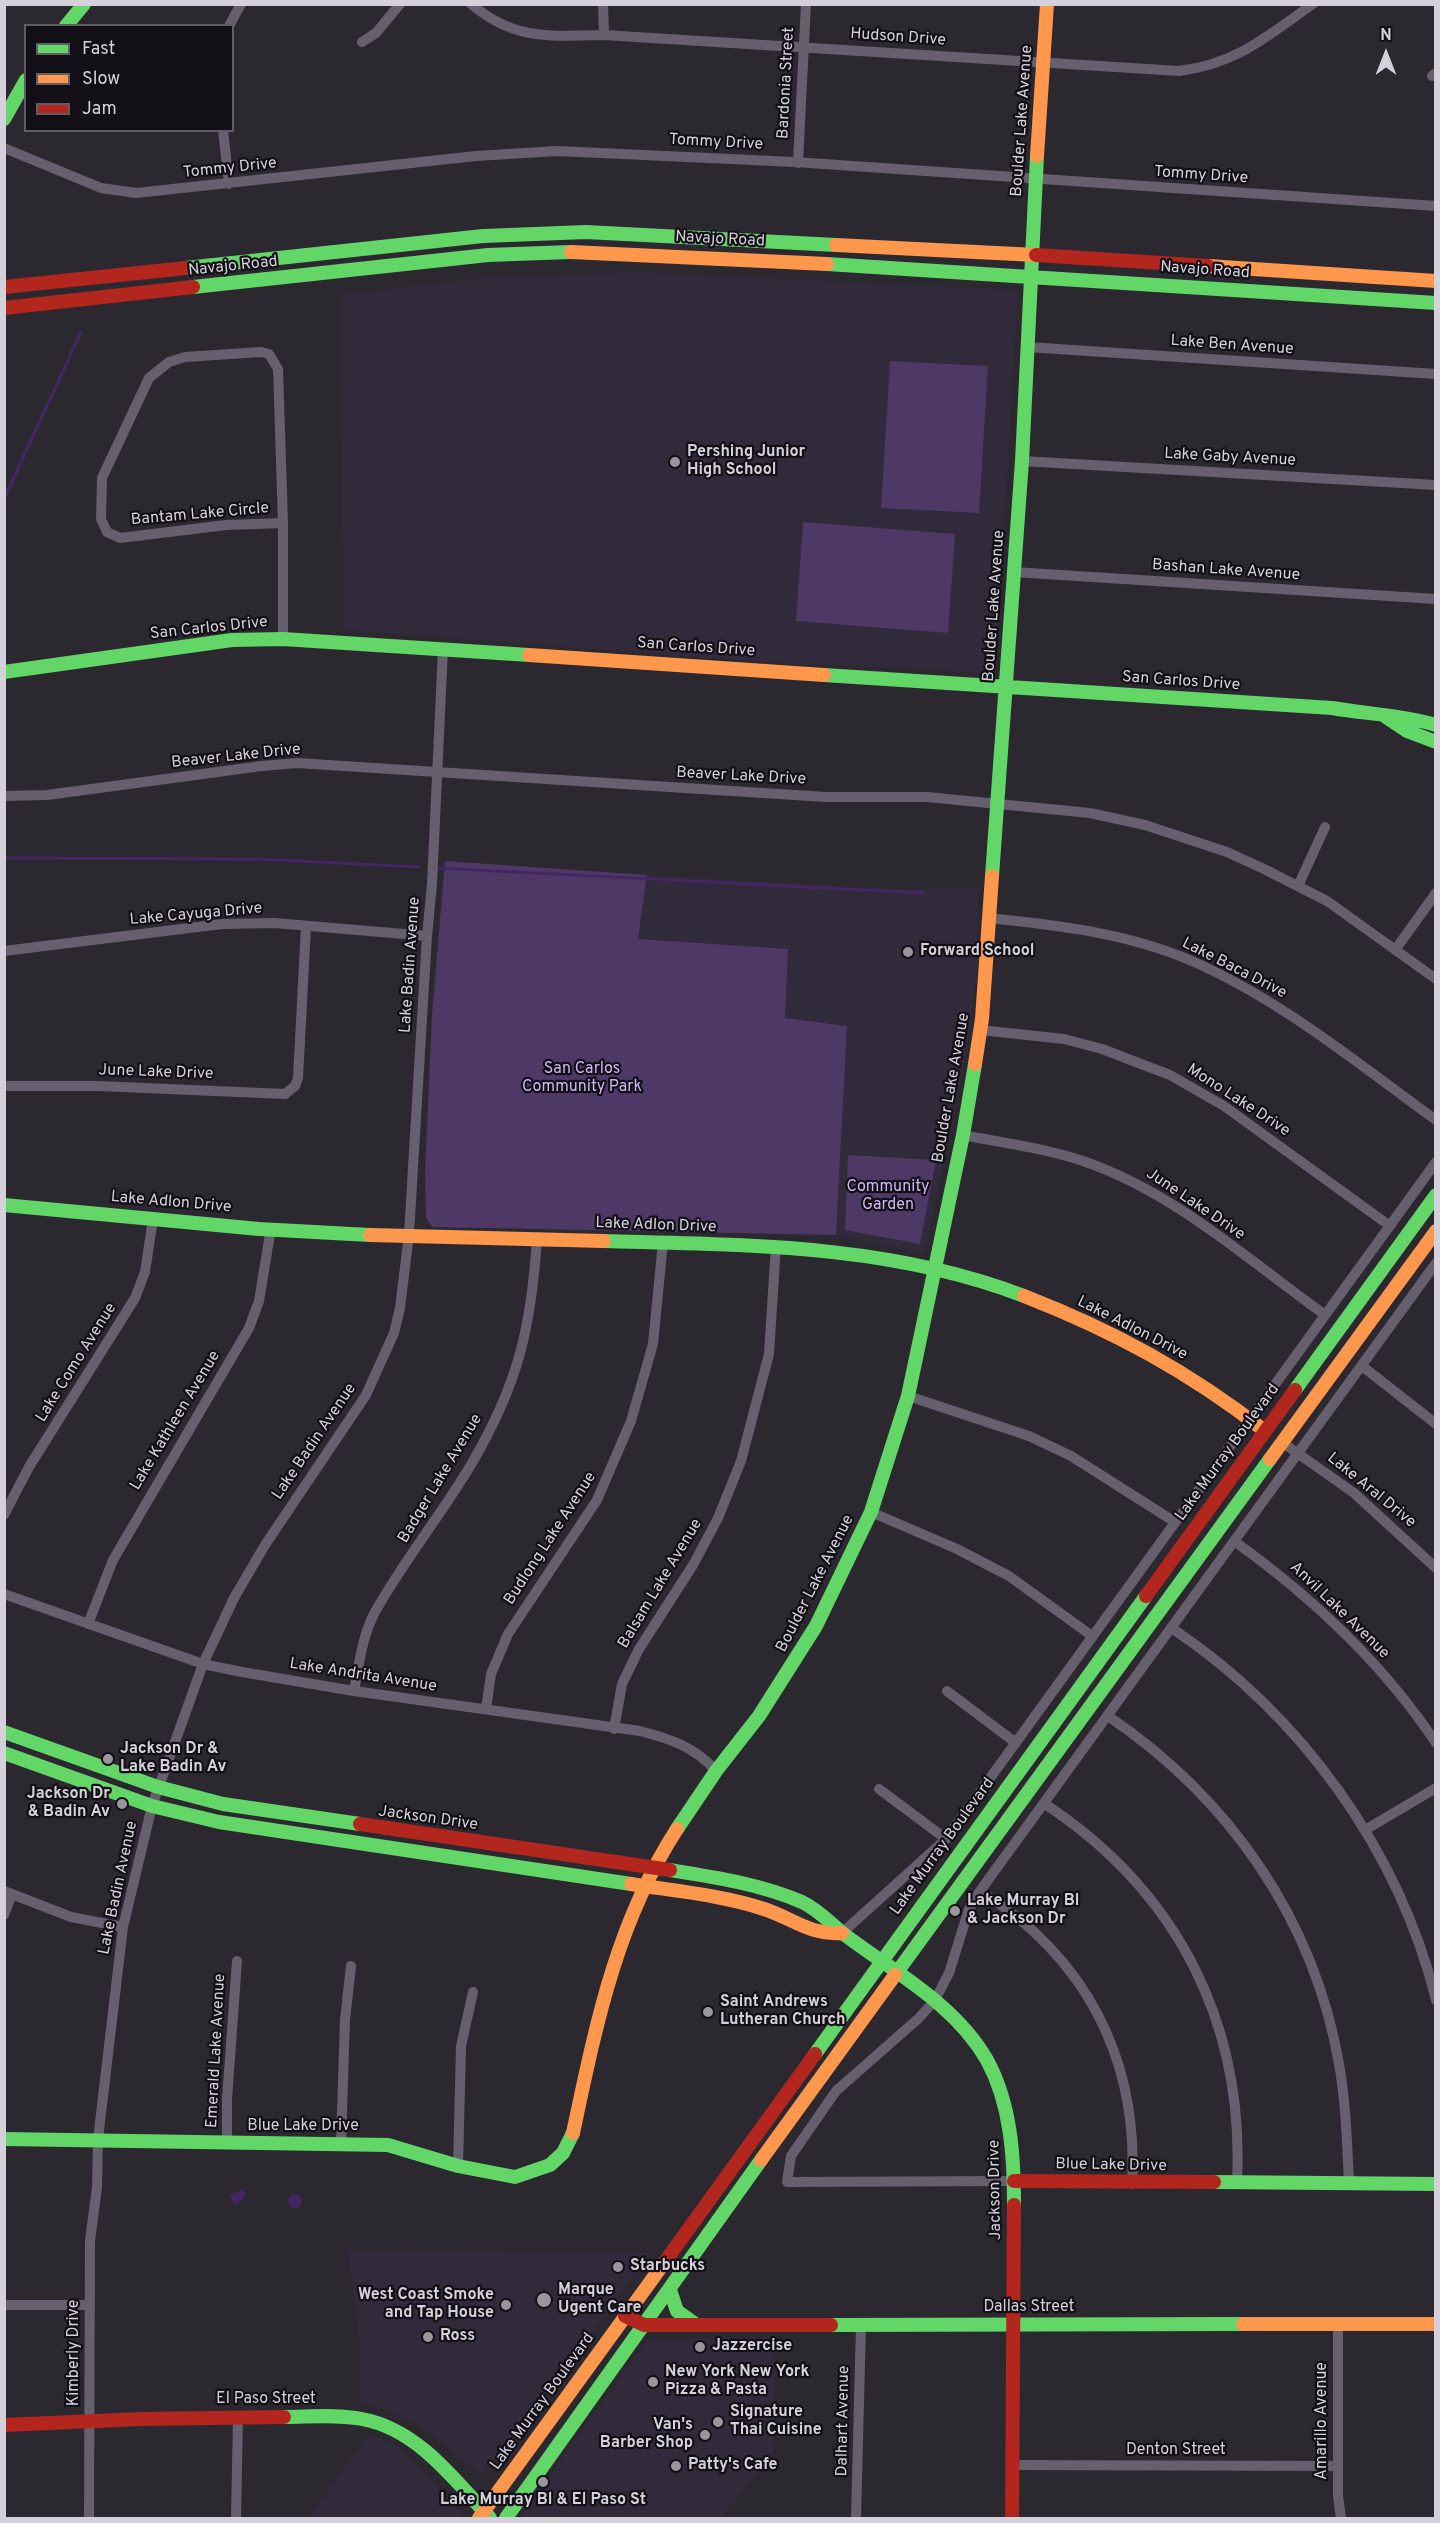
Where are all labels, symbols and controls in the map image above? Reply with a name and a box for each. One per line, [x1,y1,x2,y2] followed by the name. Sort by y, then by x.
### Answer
[24,24,234,132] legend
[1356,24,1416,84] north arrow
[849,25,947,51] street label: Hudson Drive
[774,26,800,140] street label: Bardonia Street
[1380,26,1392,46] text: N
[82,38,115,61] text: Fast
[1008,45,1038,197] street label: Boulder Lake Avenue
[82,68,120,91] text: Slow
[82,98,117,121] text: Jam
[668,131,764,155] street label: Tommy Drive
[182,155,278,183] street label: Tommy Drive
[1153,163,1249,189] street label: Tommy Drive
[675,228,765,252] street label: Navajo Road
[187,253,279,281] street label: Navajo Road
[1160,258,1250,284] street label: Navajo Road
[1170,332,1294,360] street label: Lake Ben Avenue
[687,443,805,481] place label: Pershing Junior High School
[1164,445,1296,471] street label: Lake Gaby Avenue
[668,455,682,469] marker: Pershing Junior High School
[130,499,270,531] street label: Bantam Lake Circle
[980,530,1010,682] street label: Boulder Lake Avenue
[1151,556,1301,586] street label: Bashan Lake Avenue
[149,613,269,645] street label: San Carlos Drive
[636,634,756,662] street label: San Carlos Drive
[1121,668,1241,696] street label: San Carlos Drive
[170,741,302,773] street label: Beaver Lake Drive
[676,764,806,790] street label: Beaver Lake Drive
[397,896,425,1034] street label: Lake Badin Avenue
[129,900,263,930] street label: Lake Cayuga Drive
[1178,934,1290,1004] street label: Lake Baca Drive
[920,942,1035,962] place label: Forward School
[901,945,915,959] marker: Forward School
[929,1012,975,1164] street label: Boulder Lake Avenue
[522,1060,642,1098] park label: San Carlos Community Park
[1183,1060,1293,1142] street label: Mono Lake Drive
[98,1061,214,1085] street label: June Lake Drive
[1142,1165,1248,1245] street label: June Lake Drive
[846,1178,930,1216] park label: Community Garden
[110,1188,232,1218] street label: Lake Adlon Drive
[595,1214,717,1238] street label: Lake Adlon Drive
[1074,1293,1190,1365] street label: Lake Adlon Drive
[33,1300,121,1426] street label: Lake Como Avenue
[127,1348,225,1494] street label: Lake Kathleen Avenue
[269,1380,361,1504] street label: Lake Badin Avenue
[1172,1381,1284,1525] street label: Lake Murray Boulevard
[395,1411,487,1547] street label: Badger Lake Avenue
[1323,1449,1419,1533] street label: Lake Aral Drive
[501,1469,601,1609] street label: Budlong Lake Avenue
[773,1512,859,1656] street label: Boulder Lake Avenue
[615,1516,707,1652] street label: Balsam Lake Avenue
[1285,1558,1393,1664] street label: Anvil Lake Avenue
[288,1655,438,1697] street label: Lake Andrita Avenue
[120,1740,226,1778] place label: Jackson Dr & Lake Badin Av
[101,1752,115,1766] marker: Jackson Dr & Lake Badin Av
[887,1775,999,1919] street label: Lake Murray Boulevard
[27,1785,110,1823] place label: Jackson Dr & Badin Av
[115,1797,129,1811] marker: Jackson Dr & Badin Av
[377,1803,479,1835] street label: Jackson Drive
[95,1819,143,1957] street label: Lake Badin Avenue
[967,1892,1079,1930] place label: Lake Murray Bl & Jackson Dr
[948,1904,962,1918] marker: Lake Murray Bl & Jackson Dr
[203,1973,231,2129] street label: Emerald Lake Avenue
[720,1993,846,2031] place label: Saint Andrews Lutheran Church
[701,2005,715,2019] marker: Saint Andrews Lutheran Church
[247,2117,359,2137] street label: Blue Lake Drive
[986,2140,1006,2240] street label: Jackson Drive
[1055,2155,1167,2177] street label: Blue Lake Drive
[630,2257,705,2277] place label: Starbucks
[611,2260,625,2274] marker: Starbucks
[558,2281,641,2319] place label: Marque Ugent Care
[358,2286,494,2324] place label: West Coast Smoke and Tap House
[535,2291,553,2309] marker: Marque Ugent Care
[499,2298,513,2312] marker: West Coast Smoke and Tap House
[983,2298,1075,2318] street label: Dallas Street
[65,2300,85,2406] street label: Kimberly Drive
[440,2327,475,2347] place label: Ross
[421,2330,435,2344] marker: Ross
[487,2330,599,2474] street label: Lake Murray Boulevard
[712,2337,792,2357] place label: Jazzercise
[693,2340,707,2354] marker: Jazzercise
[1313,2362,1333,2480] street label: Amarillo Avenue
[665,2363,809,2401] place label: New York New York Pizza & Pasta
[833,2365,855,2477] street label: Dalhart Avenue
[646,2375,660,2389] marker: New York New York Pizza & Pasta
[216,2390,316,2410] street label: El Paso Street
[730,2403,822,2441] place label: Signature Thai Cuisine
[711,2415,725,2429] marker: Signature Thai Cuisine
[600,2416,693,2454] place label: Van's Barber Shop
[698,2428,712,2442] marker: Van's Barber Shop
[1126,2441,1226,2461] street label: Denton Street
[688,2456,777,2476] place label: Patty's Cafe
[669,2459,683,2473] marker: Patty's Cafe
[536,2475,550,2489] marker: Lake Murray Bl & El Paso St
[440,2491,646,2511] place label: Lake Murray Bl & El Paso St

